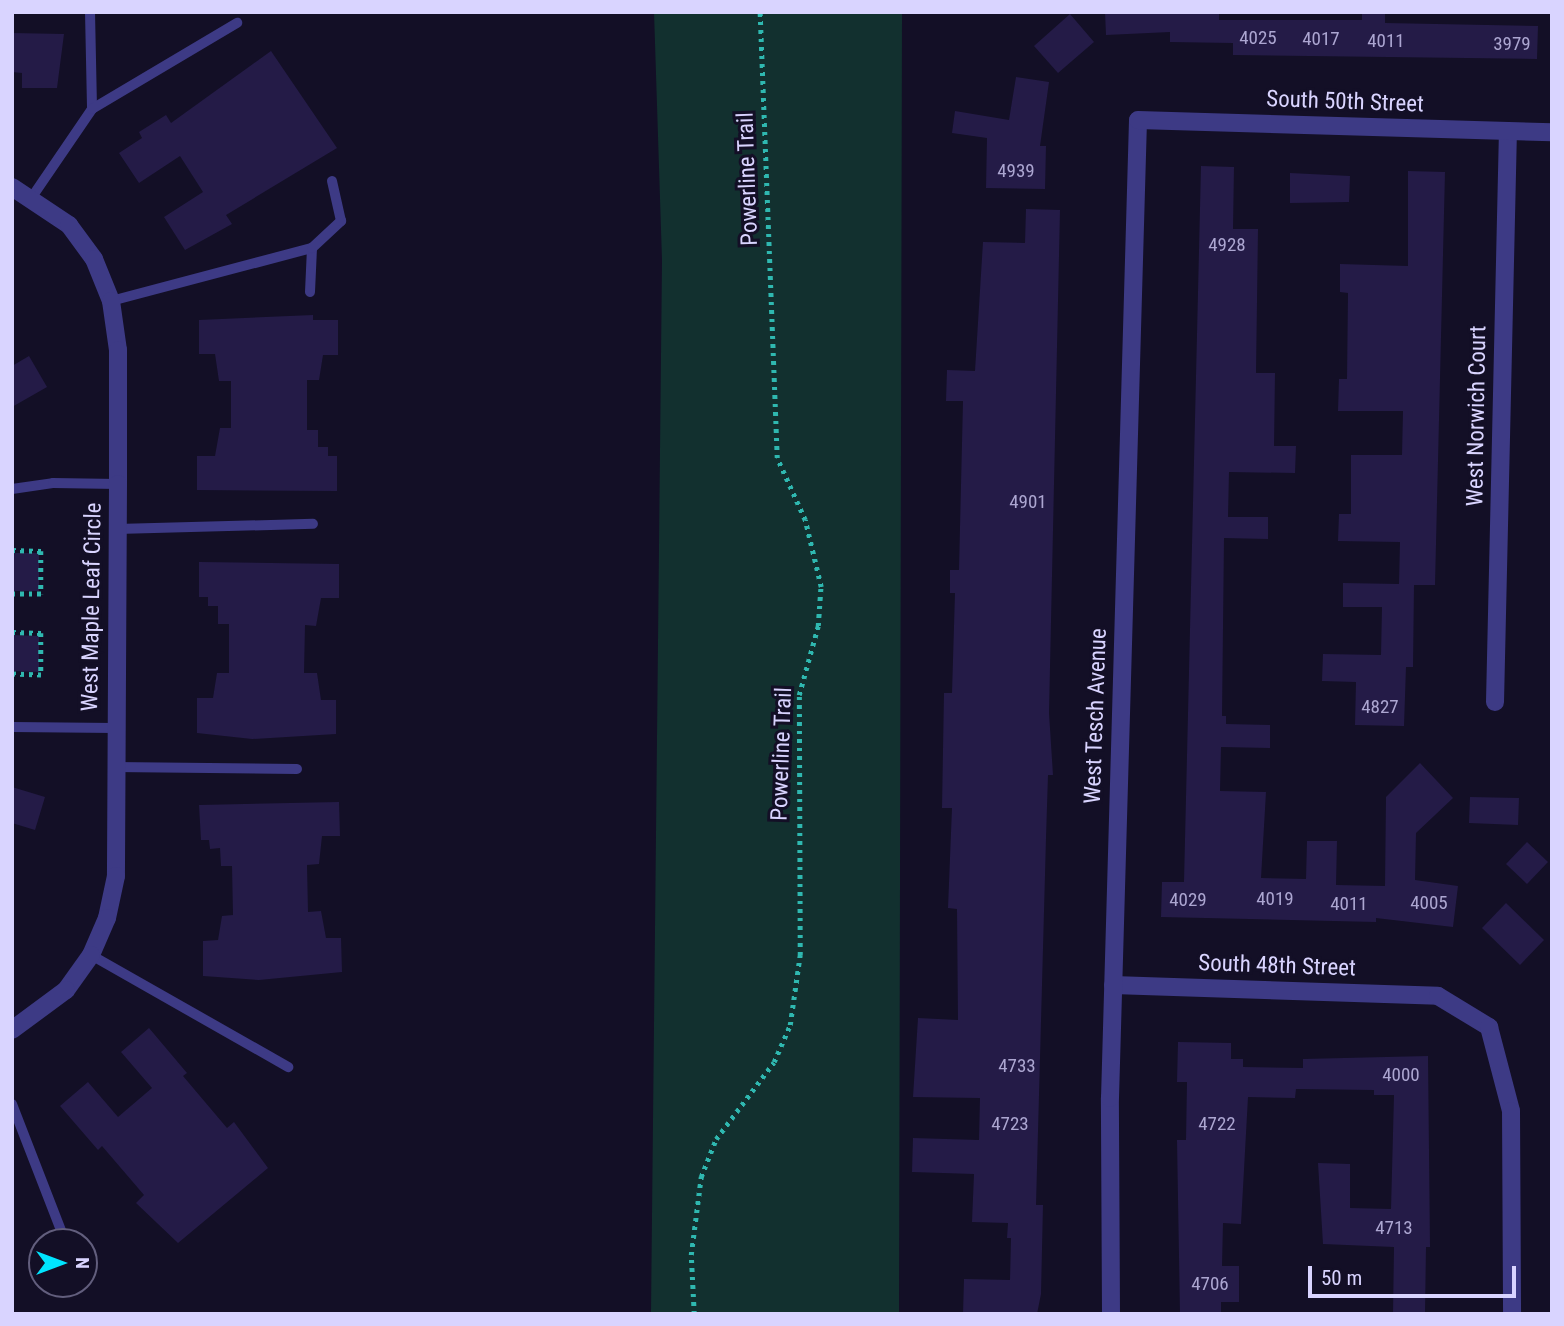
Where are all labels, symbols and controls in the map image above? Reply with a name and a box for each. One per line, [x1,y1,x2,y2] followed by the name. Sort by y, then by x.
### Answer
[1239,27,1277,49] house number: 4025
[1302,28,1340,50] house number: 4017
[1367,30,1405,52] house number: 4011
[1493,33,1531,55] house number: 3979
[1266,85,1424,119] street label: South 50th Street
[732,112,764,246] street label: Powerline Trail
[997,160,1035,182] house number: 4939
[1208,234,1246,256] house number: 4928
[1462,325,1492,507] street label: West Norwich Court
[1009,491,1047,513] house number: 4901
[76,502,108,712] street label: West Maple Leaf Circle
[1079,628,1113,804] street label: West Tesch Avenue
[766,687,798,821] street label: Powerline Trail
[1361,696,1399,718] house number: 4827
[1256,888,1294,910] house number: 4019
[1169,889,1207,911] house number: 4029
[1410,892,1448,914] house number: 4005
[1330,893,1368,915] house number: 4011
[1198,949,1356,983] street label: South 48th Street
[998,1055,1036,1077] house number: 4733
[1382,1064,1420,1086] house number: 4000
[991,1113,1029,1135] house number: 4723
[1198,1113,1236,1135] house number: 4722
[1375,1217,1413,1239] house number: 4713
[28,1228,98,1298] north arrow
[1312,1252,1520,1296] scale bar
[71,1257,94,1269] text: N
[1321,1266,1362,1290] text: 50 m
[1191,1273,1229,1295] house number: 4706

